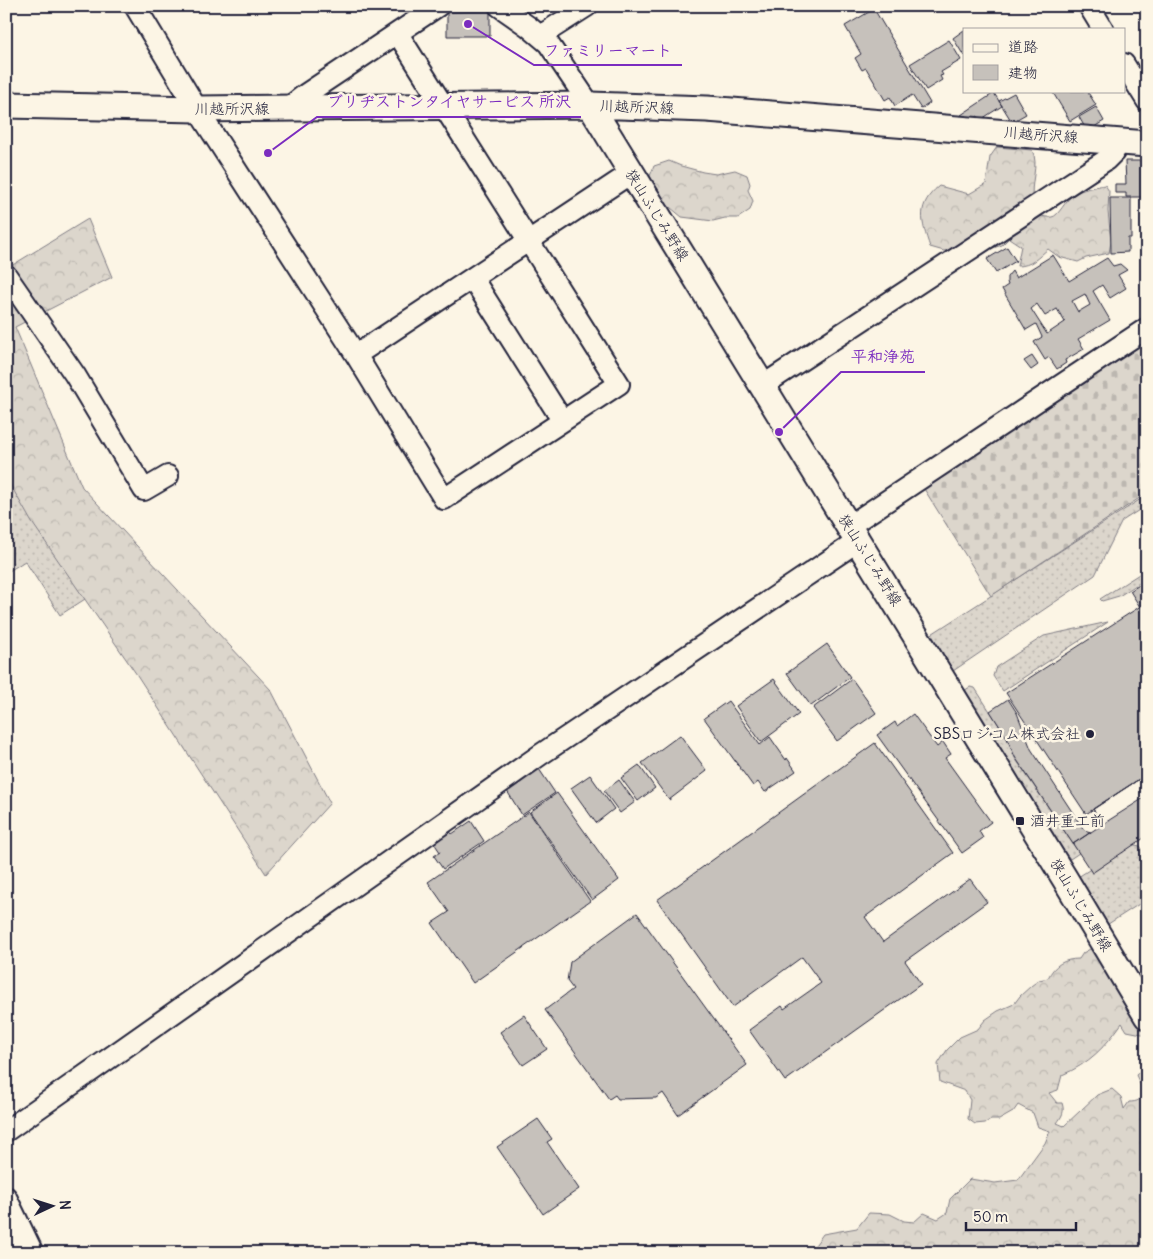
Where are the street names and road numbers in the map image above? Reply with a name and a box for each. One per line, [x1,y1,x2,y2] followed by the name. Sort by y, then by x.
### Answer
[599,96,675,117] street label: 川越所沢線
[194,99,270,118] street label: 川越所沢線
[1003,122,1079,147] street label: 川越所沢線
[622,165,693,264] street label: 狭山ふじみ野線
[835,510,906,609] street label: 狭山ふじみ野線
[1046,855,1117,955] street label: 狭山ふじみ野線

